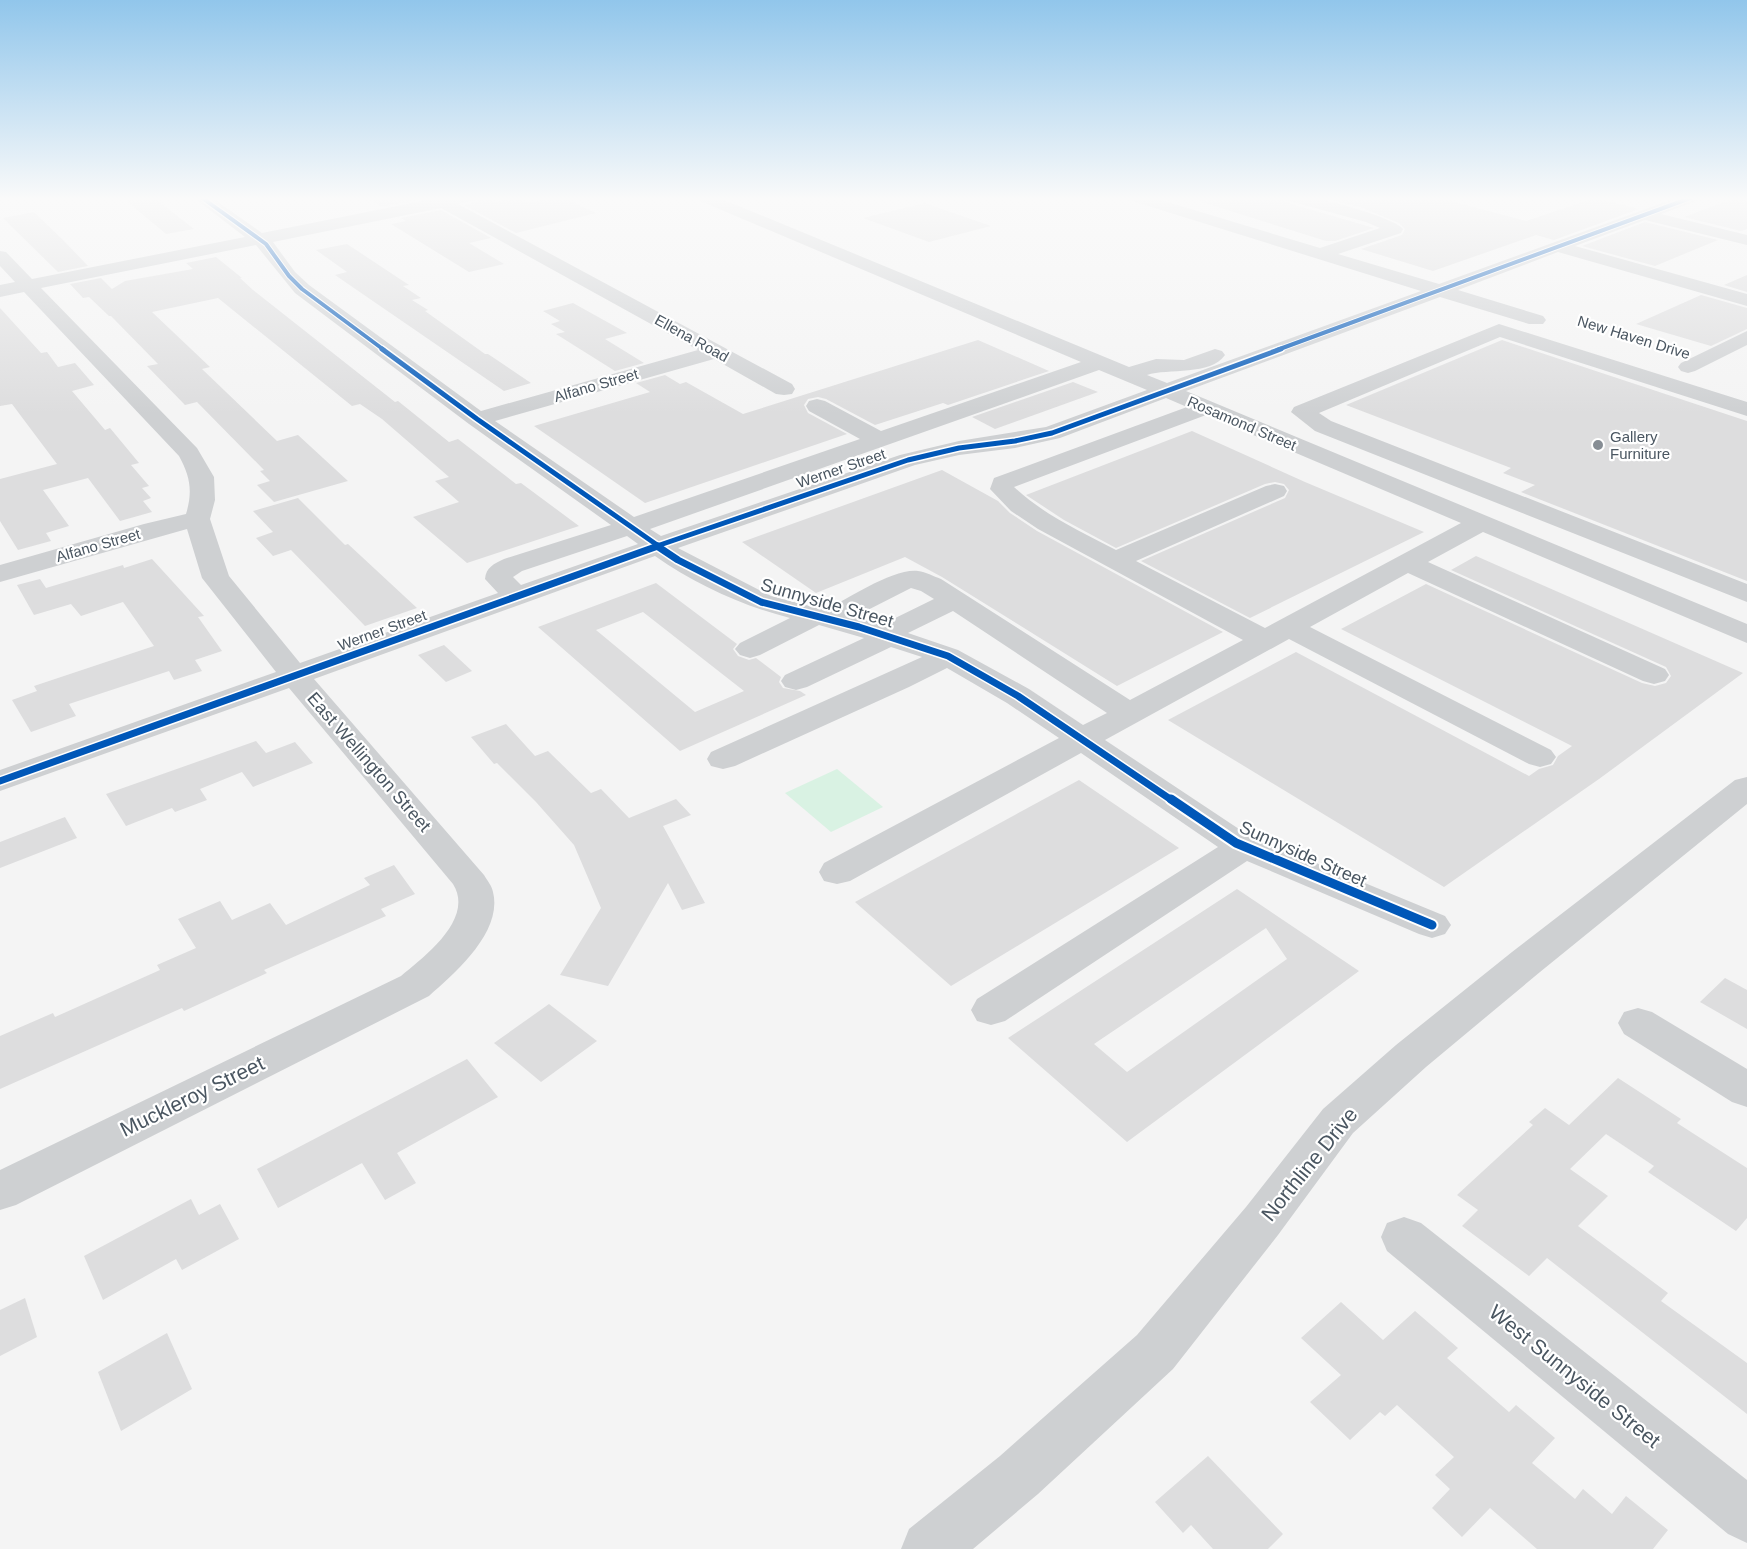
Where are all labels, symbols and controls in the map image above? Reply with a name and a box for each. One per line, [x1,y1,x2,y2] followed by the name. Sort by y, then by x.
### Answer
[652,311,732,365] street label: Ellena Road
[1576,312,1692,362] street label: New Haven Drive
[552,365,641,405] street label: Alfano Street
[1185,392,1300,454] street label: Rosamond Street
[1610,428,1670,462] place label: Gallery Furniture
[1591,438,1605,452] marker: Gallery Furniture
[794,445,889,491] street label: Werner Street
[54,525,143,565] street label: Alfano Street
[758,574,896,632] street label: Sunnyside Street
[335,606,429,654] street label: Werner Street
[303,688,435,836] street label: East Wellington Street
[1236,817,1370,891] street label: Sunnyside Street
[116,1051,268,1141] street label: Muckleroy Street
[1256,1103,1362,1225] street label: Northline Drive
[1485,1300,1665,1452] street label: West Sunnyside Street

